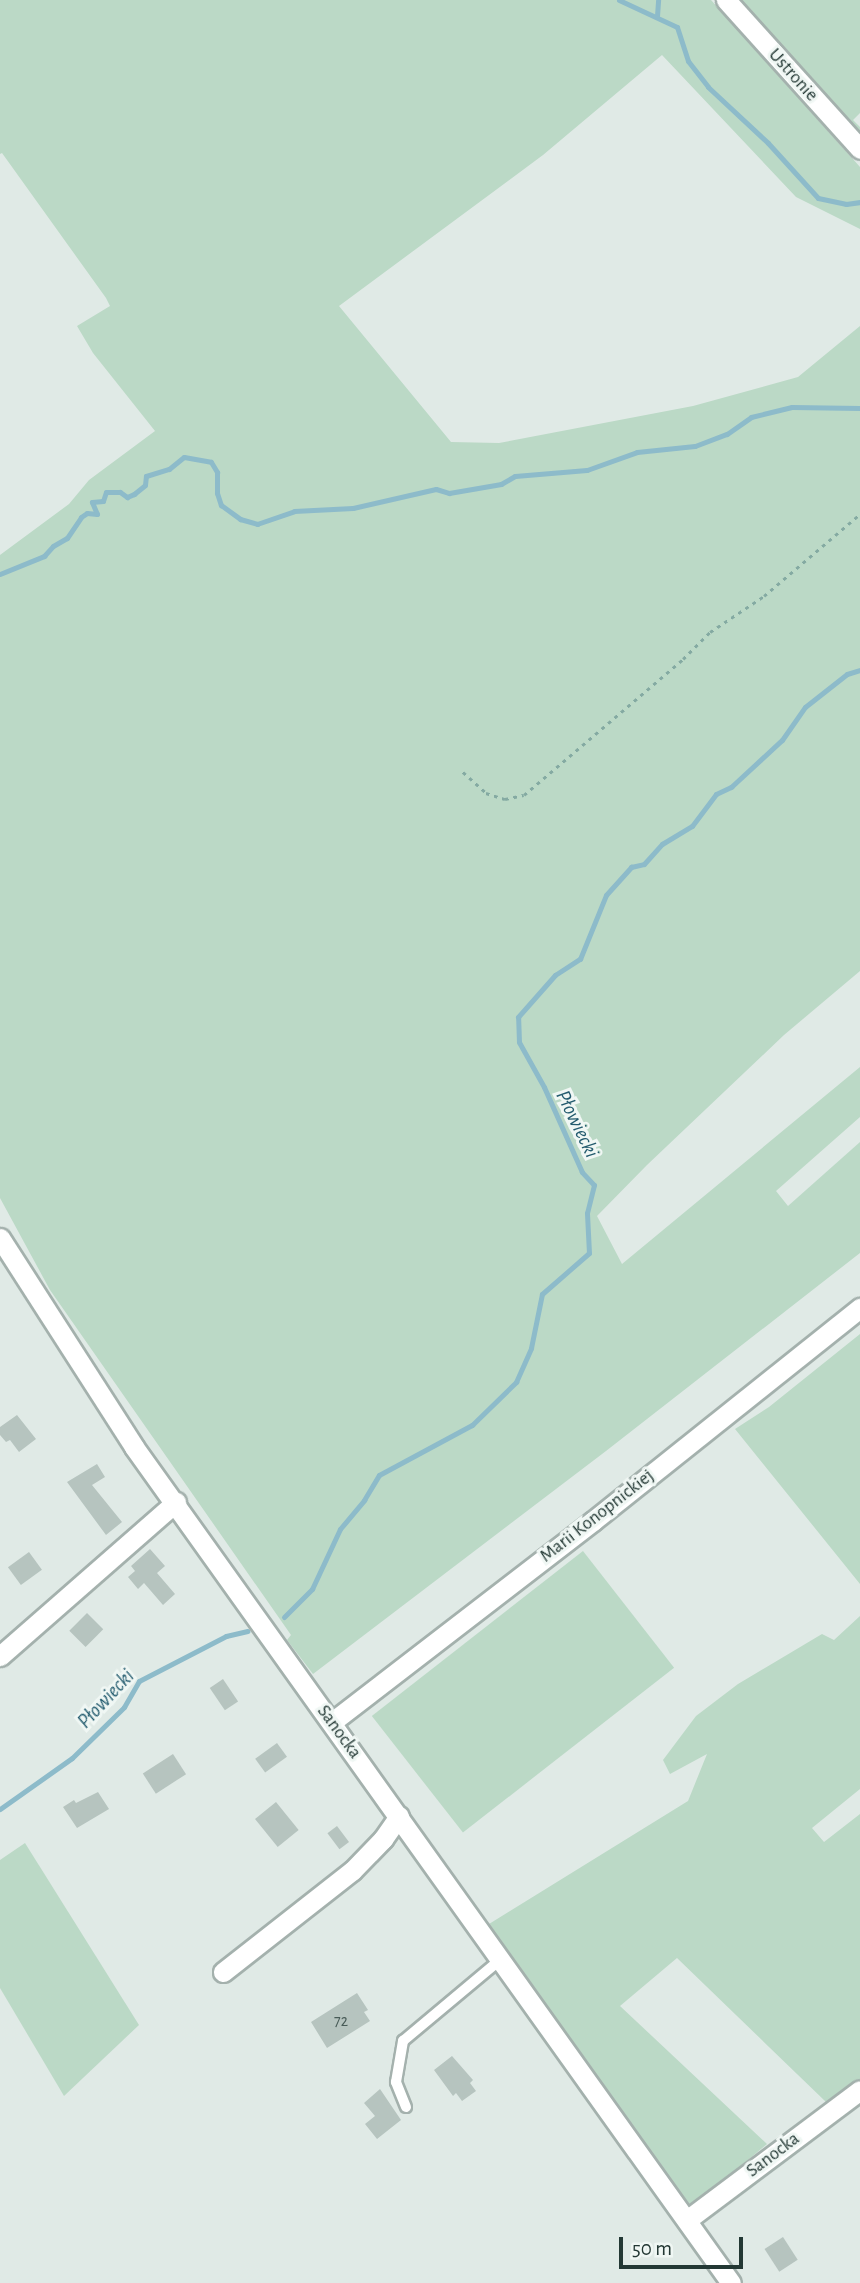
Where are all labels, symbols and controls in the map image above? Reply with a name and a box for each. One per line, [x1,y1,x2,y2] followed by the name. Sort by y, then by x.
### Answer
[763,44,823,106] street label: Ustronie
[550,1086,604,1162] water label: Płowiecki
[535,1464,659,1568] street label: Marii Konopnickiej
[72,1664,140,1734] water label: Płowiecki
[312,1701,366,1763] street label: Sanocka
[334,2011,348,2031] house number: 72
[742,2128,804,2182] street label: Sanocka
[622,2224,746,2268] scale bar
[632,2238,672,2259] text: 50 m

